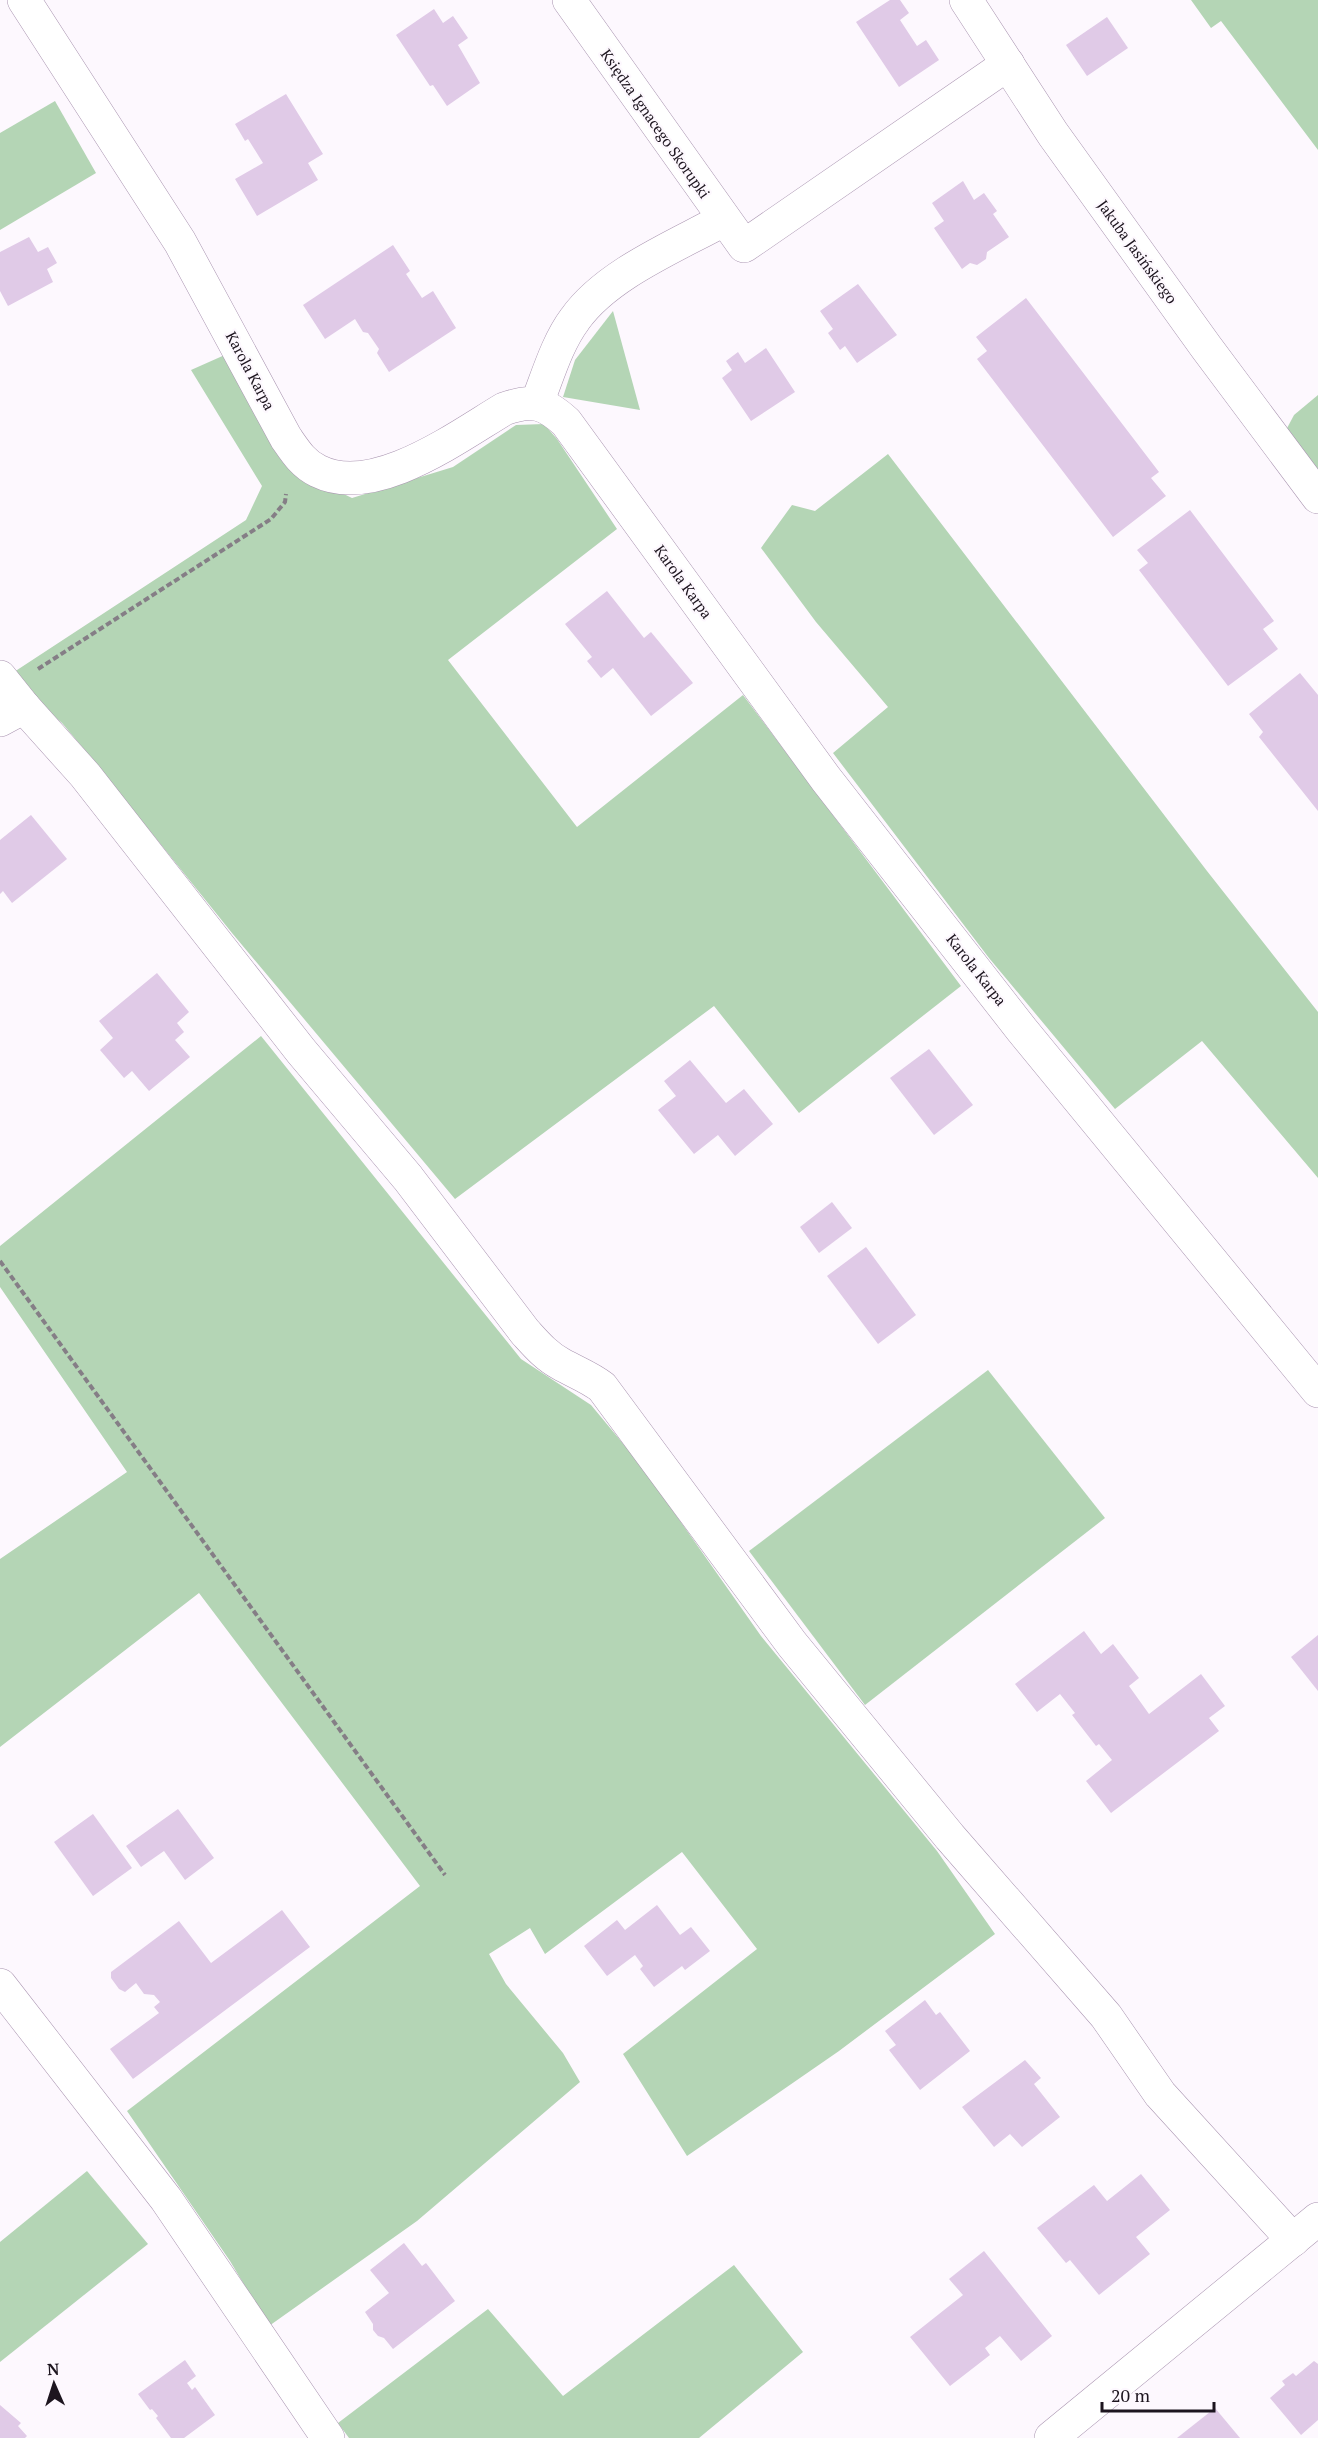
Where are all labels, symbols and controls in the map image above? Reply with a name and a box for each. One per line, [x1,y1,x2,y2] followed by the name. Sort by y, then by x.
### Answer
[597,45,715,202] street label: Księdza Ignacego Skorupki
[1093,196,1182,307] street label: Jakuba Jasińskiego
[222,328,280,414] street label: Karola Karpa
[650,541,717,622] street label: Karola Karpa
[942,929,1011,1010] street label: Karola Karpa
[24,2354,84,2414] north arrow
[47,2358,60,2380] text: N
[1102,2375,1214,2413] scale bar
[1111,2383,1151,2407] text: 20 m

